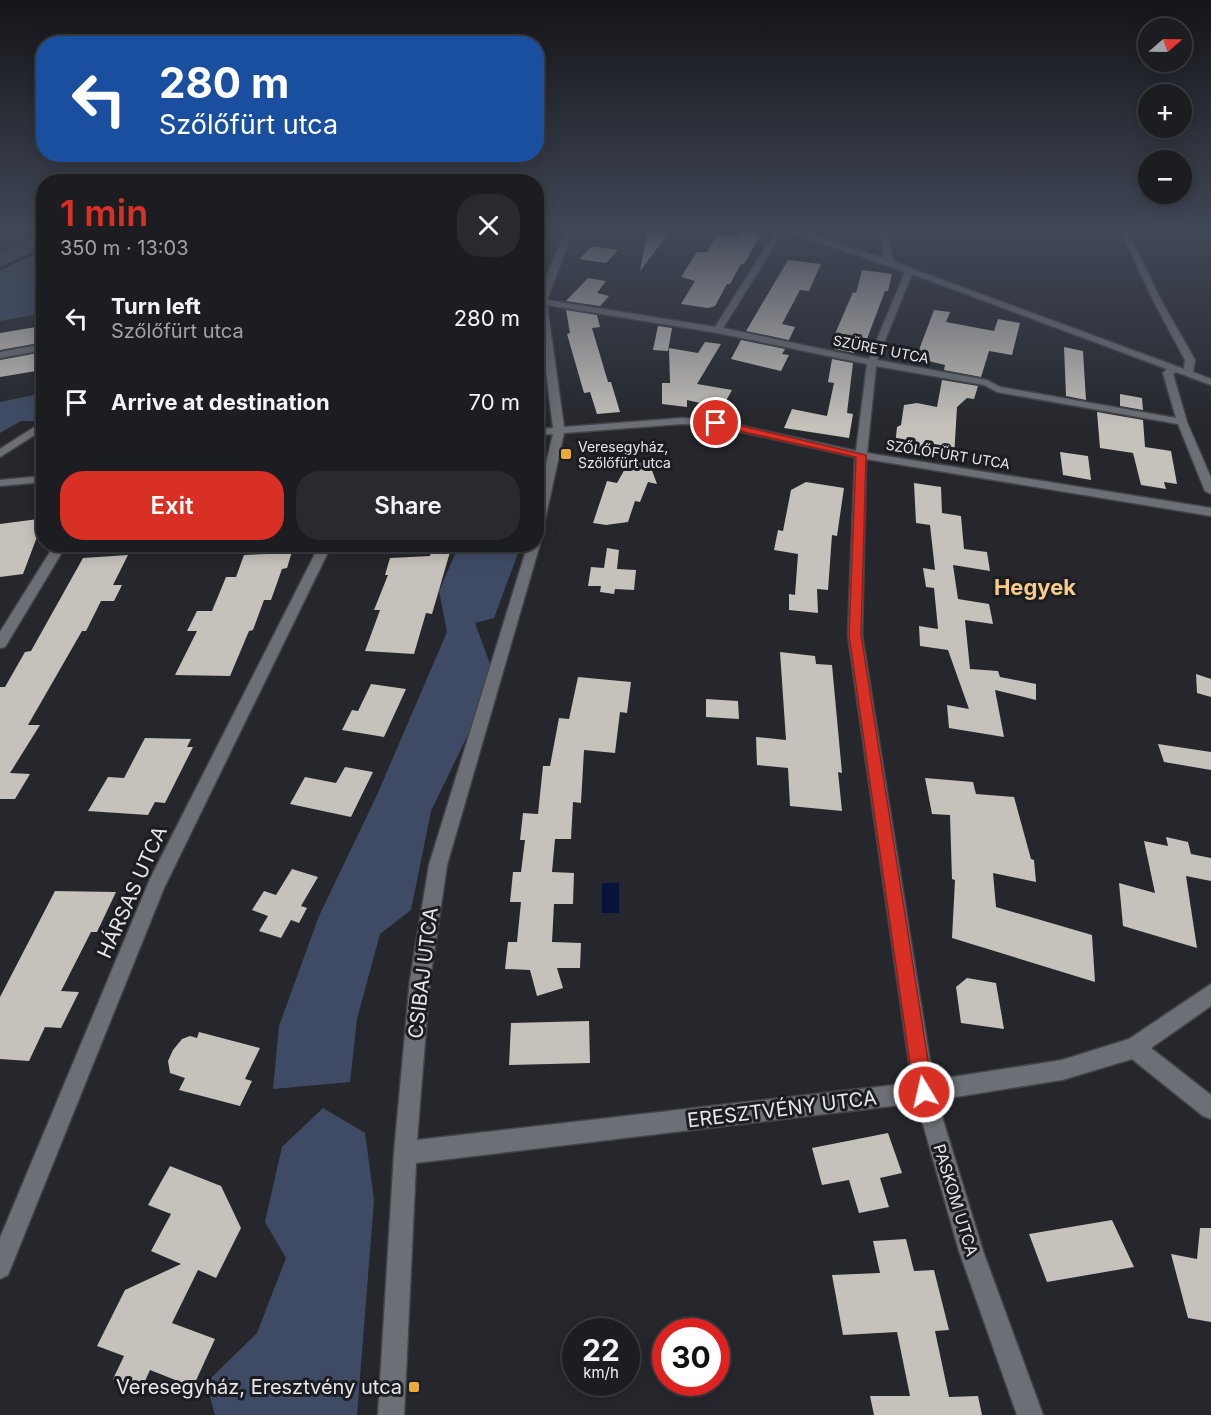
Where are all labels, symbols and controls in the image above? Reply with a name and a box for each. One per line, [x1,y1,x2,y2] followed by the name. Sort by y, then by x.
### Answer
[1138,18,1192,72] north arrow
[1138,18,1192,204] map controls
[159,57,289,108] text: 280 m
[60,60,138,138] icon: left
[1138,84,1192,138] button: +
[159,108,338,141] text: Szőlőfürt utca
[1138,150,1192,204] button: −
[60,191,148,235] text: 1 min
[457,194,520,257] button: close
[60,236,189,260] text: 350 m · 13:03
[111,293,201,319] text: Turn left
[60,302,93,335] icon: left
[454,305,520,331] text: 280 m
[111,319,244,343] text: Szőlőfürt utca
[832,331,931,367] street label: SZÜRET UTCA
[60,386,93,419] icon: arrive
[111,389,330,415] text: Arrive at destination
[469,389,520,415] text: 70 m
[690,397,741,448] pin
[699,406,732,439] icon: arrive
[885,436,1012,472] street label: SZŐLŐFÜRT UTCA
[578,438,671,471] place label: Veresegyház, Szőlőfürt utca
[559,447,573,461] marker: Veresegyház, Szőlőfürt utca
[60,471,284,540] button: Exit
[296,471,520,540] button: Share
[994,574,1076,600] district label: Hegyek
[91,822,172,962] street label: HÁRSAS UTCA
[403,906,443,1040] street label: CSIBAJ UTCA
[892,1060,956,1124] position arrow
[686,1084,878,1133] street label: ERESZTVÉNY UTCA
[929,1142,983,1258] street label: PASKOM UTCA
[652,1318,730,1396] speed limit sign: 30
[582,1332,620,1368] text: 22
[583,1363,619,1382] text: km/h
[116,1375,402,1399] place label: Veresegyház, Eresztvény utca
[407,1380,421,1394] marker: Veresegyház, Eresztvény utca

